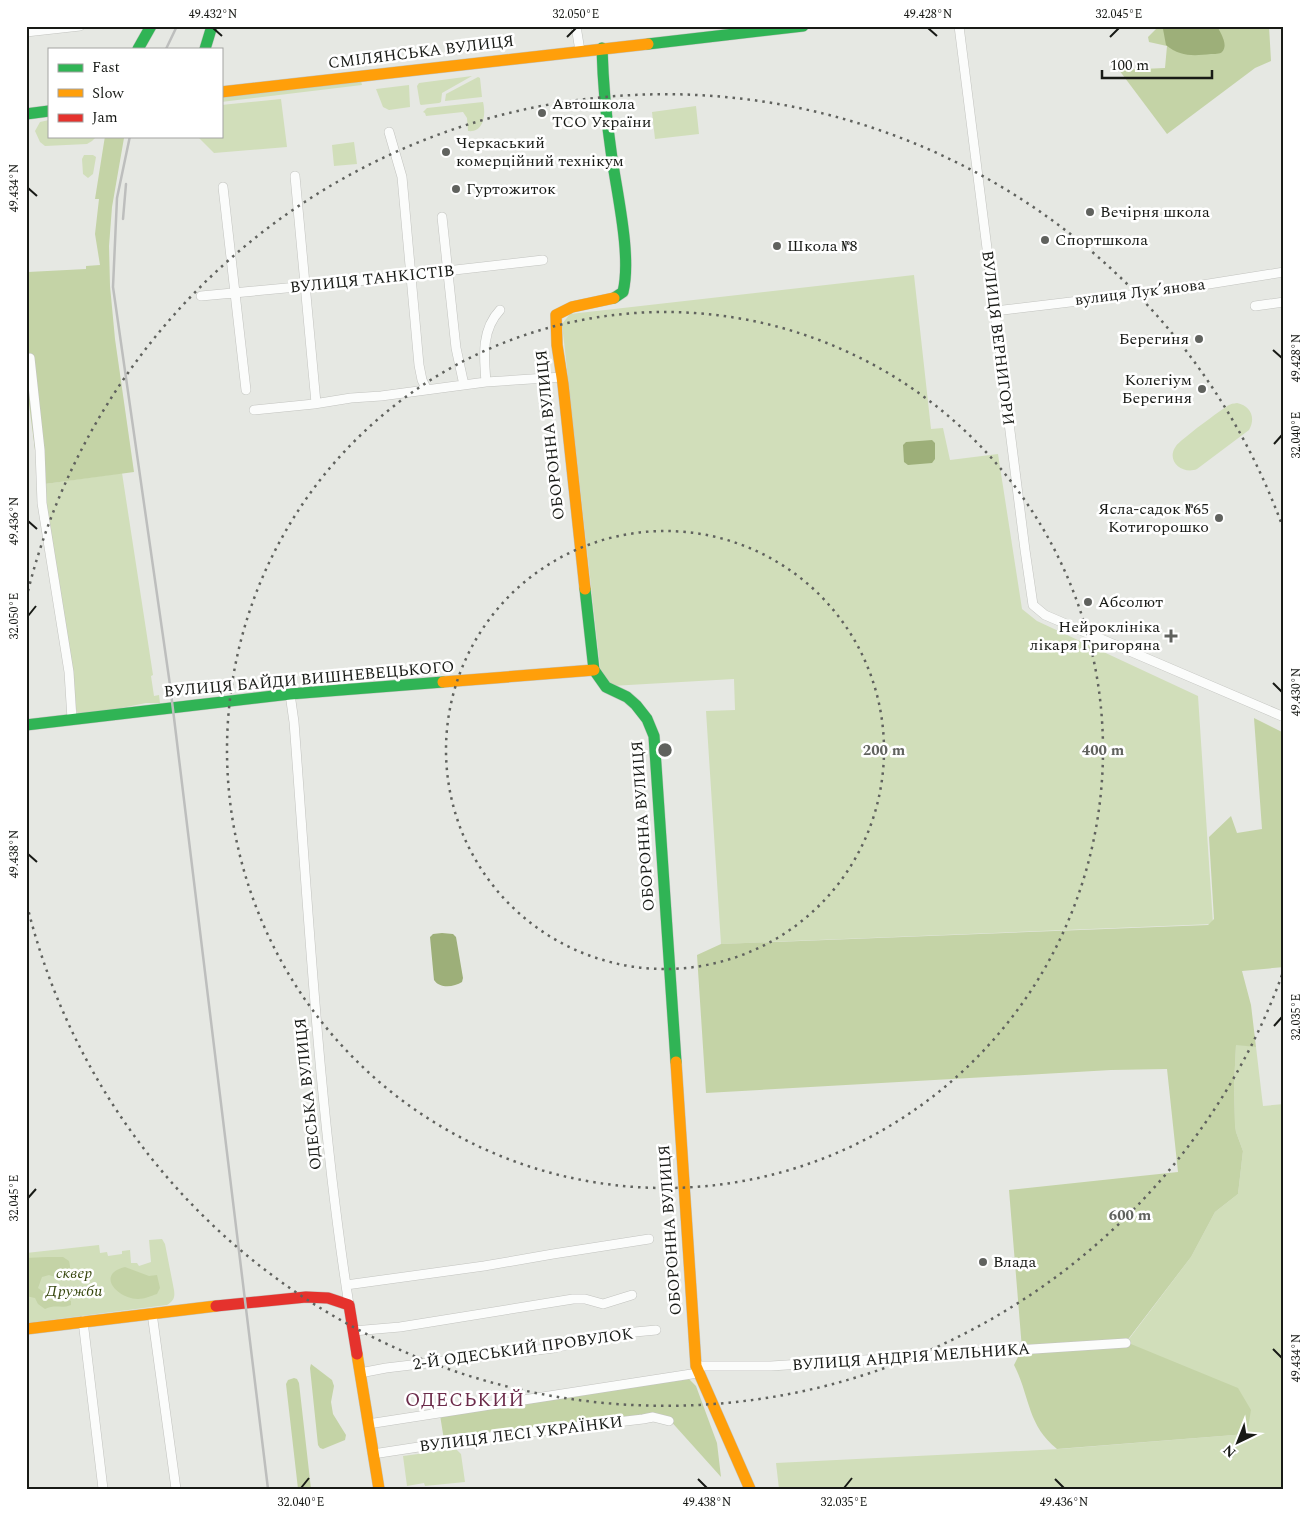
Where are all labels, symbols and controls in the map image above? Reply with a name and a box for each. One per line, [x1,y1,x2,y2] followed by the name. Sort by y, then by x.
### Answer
[189,5,237,24] text: 49.432°N
[553,5,599,24] text: 32.050°E
[904,5,952,24] text: 49.428°N
[1096,5,1142,24] text: 32.045°E
[327,29,515,75] street label: СМІЛЯНСЬКА ВУЛИЦЯ
[48,48,222,138] legend
[1102,48,1212,80] scale bar
[1110,54,1149,77] text: 100 m
[92,56,120,79] text: Fast
[92,82,124,105] text: Slow
[552,92,651,134] place label: Автошкола ТСО України
[92,106,118,129] text: Jam
[536,107,548,119] marker: Автошкола ТСО України
[456,131,624,173] place label: Черкаський комерційний технікум
[440,146,452,158] marker: Черкаський комерційний технікум
[5,164,24,212] text: 49.434°N
[466,177,556,201] place label: Гуртожиток
[450,183,462,195] marker: Гуртожиток
[1100,200,1210,224] place label: Вечірня школа
[1084,206,1096,218] marker: Вечірня школа
[1055,228,1148,252] place label: Спортшкола
[787,234,858,258] place label: Школа №8
[1039,234,1051,246] marker: Спортшкола
[771,240,783,252] marker: Школа №8
[975,249,1021,427] street label: ВУЛИЦЯ ВЕРНИГОРИ
[289,258,455,300] street label: ВУЛИЦЯ ТАНКІСТІВ
[1073,272,1207,312] street label: вулиця Лукʼянова
[1119,327,1189,351] place label: Берегиня
[1193,333,1205,345] marker: Берегиня
[1287,334,1306,382] text: 49.428°N
[529,349,571,521] street label: ОБОРОННА ВУЛИЦЯ
[1122,368,1192,410] place label: Колегіум Берегиня
[1196,383,1208,395] marker: Колегіум Берегиня
[1287,412,1306,458] text: 32.040°E
[5,497,24,545] text: 49.436°N
[1098,497,1209,539] place label: Ясла-садок №65 Котигорошко
[1213,512,1225,524] marker: Ясла-садок №65 Котигорошко
[1098,590,1163,614] place label: Абсолют
[5,593,24,639] text: 32.050°E
[1082,596,1094,608] marker: Абсолют
[1030,615,1160,657] place label: Нейроклініка лікаря Григоряна
[1164,629,1178,643] marker: Нейроклініка лікаря Григоряна
[163,654,455,704] street label: ВУЛИЦЯ БАЙДИ ВИШНЕВЕЦЬКОГО
[1287,668,1306,716] text: 49.430°N
[863,739,906,762] text: 200 m
[1082,739,1125,762] text: 400 m
[625,740,661,912] street label: ОБОРОННА ВУЛИЦЯ
[656,741,674,759] centre of rings
[5,830,24,878] text: 49.438°N
[1287,994,1306,1040] text: 32.035°E
[288,1017,328,1171] street label: ОДЕСЬКА ВУЛИЦЯ
[652,1144,688,1316] street label: ОБОРОННА ВУЛИЦЯ
[5,1175,24,1221] text: 32.045°E
[1109,1204,1152,1227] text: 600 m
[993,1250,1036,1274] place label: Влада
[977,1256,989,1268] marker: Влада
[45,1261,103,1303] park label: сквер Дружби
[411,1322,635,1376] street label: 2-Й ОДЕСЬКИЙ ПРОВУЛОК
[1287,1334,1306,1382] text: 49.434°N
[791,1337,1031,1377] street label: ВУЛИЦЯ АНДРІЯ МЕЛЬНИКА
[405,1386,525,1415] district label: ОДЕСЬКИЙ
[418,1410,624,1458] street label: ВУЛИЦЯ ЛЕСІ УКРАЇНКИ
[1212,1418,1262,1468] north arrow
[1218,1440,1241,1463] text: N
[278,1493,324,1512] text: 32.040°E
[683,1493,731,1512] text: 49.438°N
[821,1493,867,1512] text: 32.035°E
[1040,1493,1088,1512] text: 49.436°N

